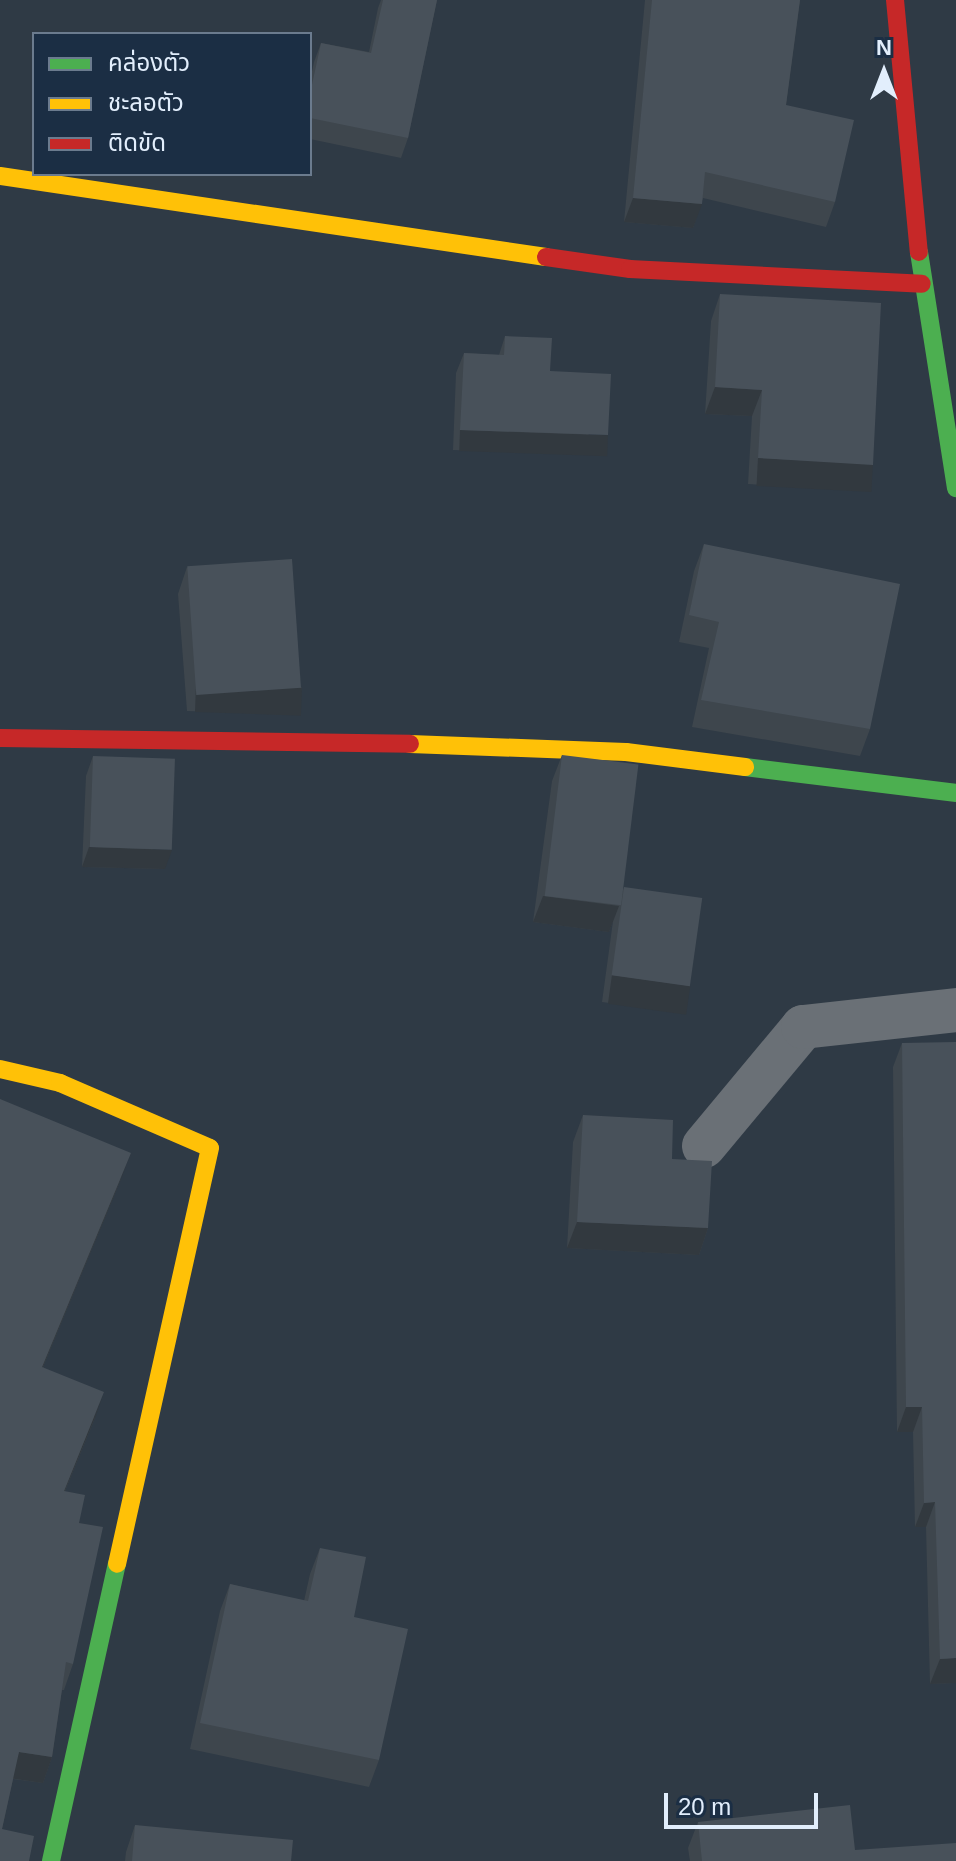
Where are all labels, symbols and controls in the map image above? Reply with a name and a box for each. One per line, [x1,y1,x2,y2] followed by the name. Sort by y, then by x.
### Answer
[32,32,312,176] legend
[844,32,924,112] north arrow
[876,35,892,60] text: N
[108,49,190,76] text: คล่องตัว
[108,89,184,116] text: ชะลอตัว
[108,129,166,156] text: ติดขัด
[668,1777,822,1827] scale bar
[678,1793,731,1820] text: 20 m

